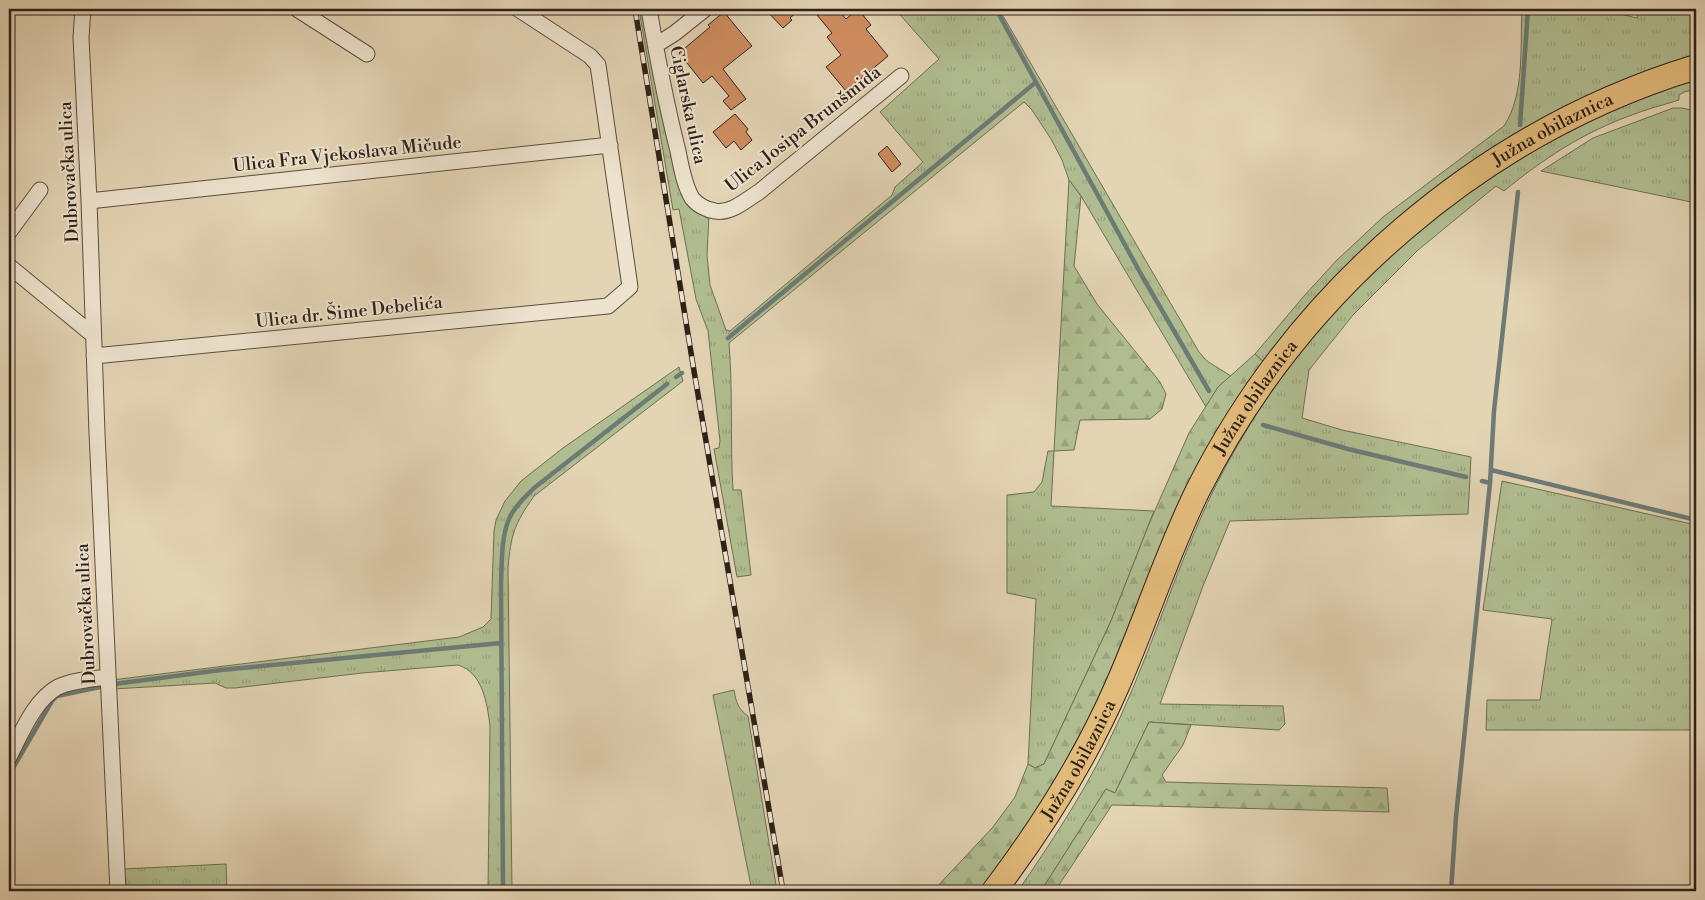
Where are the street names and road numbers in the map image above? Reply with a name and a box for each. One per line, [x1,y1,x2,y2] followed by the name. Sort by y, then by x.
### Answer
[664,44,712,167] street label: Ciglarska ulica
[720,60,886,197] street label: Ulica Josipa Brunšmida
[1487,87,1617,172] street label: Južna obilaznica
[54,100,84,243] street label: Dubrovačka ulica
[231,131,463,177] street label: Ulica Fra Vjekoslava Mičude
[254,291,445,333] street label: Ulica dr. Šime Debelića
[1207,334,1303,460] street label: Južna obilaznica
[71,542,101,685] street label: Dubrovačka ulica
[1035,695,1121,826] street label: Južna obilaznica

